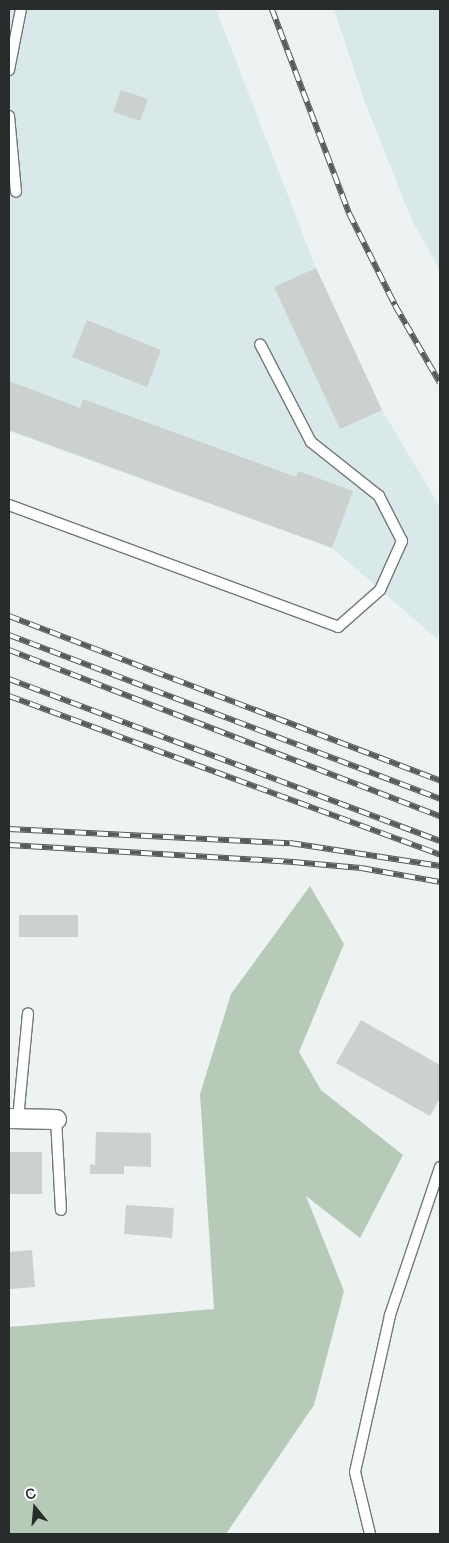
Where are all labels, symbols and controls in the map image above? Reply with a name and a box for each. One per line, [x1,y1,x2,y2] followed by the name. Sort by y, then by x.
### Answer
[10,1483,60,1533] north arrow
[23,1483,38,1504] text: С

